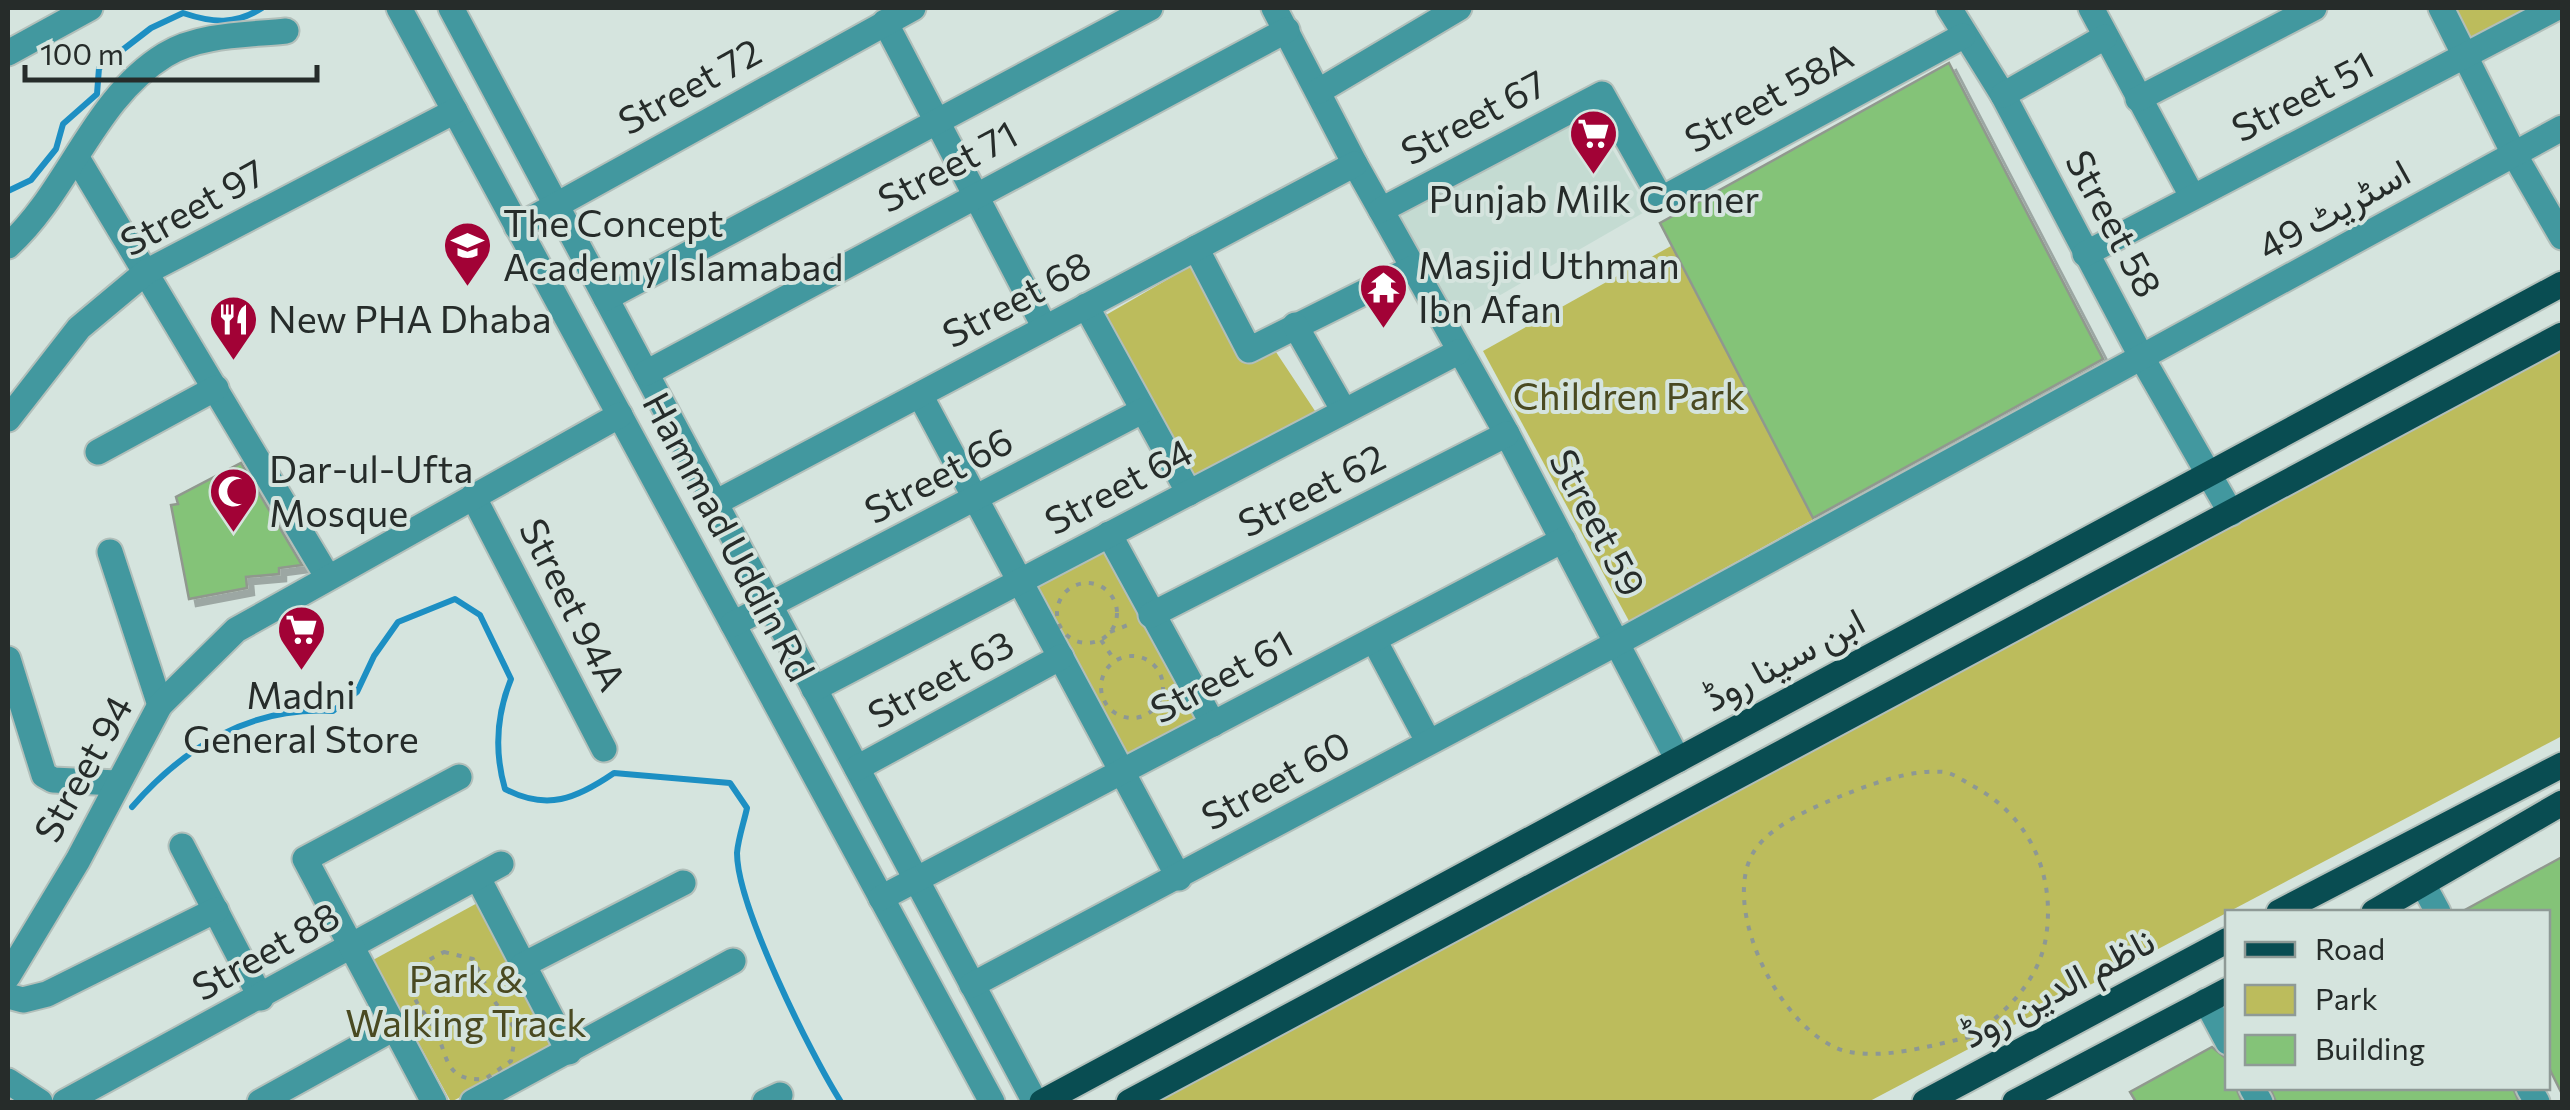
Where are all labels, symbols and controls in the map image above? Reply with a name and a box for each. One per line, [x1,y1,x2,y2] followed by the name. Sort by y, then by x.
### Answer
[25,20,318,82] scale bar
[609,26,768,143] street label: Street 72
[1676,30,1860,161] street label: Street 58A
[40,34,124,71] text: 100 m
[2223,39,2381,150] street label: Street 51
[1392,58,1553,174] street label: Street 67
[1568,108,1620,176] supermarket icon: Punjab Milk Corner
[869,109,1025,221] street label: Street 71
[2057,141,2173,304] street label: Street 58
[111,147,272,265] street label: Street 97
[2249,147,2418,270] street label: اسٹریٹ 49
[1429,174,1759,221] place label: Punjab Milk Corner
[503,198,843,289] place label: The Concept Academy Islamabad
[442,220,494,288] school or university icon: The Concept Academy Islamabad
[934,239,1098,356] street label: Street 68
[1418,240,1680,331] place label: Masjid Uthman Ibn Afan
[1357,262,1409,330] temple icon: Masjid Uthman Ibn Afan
[207,294,259,362] restaurant icon: New PHA Dhaba
[268,294,552,341] place label: New PHA Dhaba
[1513,371,1745,418] park label: Children Park
[634,383,826,688] street label: Hammad Uddin Rd
[856,415,1020,532] street label: Street 66
[1036,426,1200,543] street label: Street 64
[1229,432,1392,546] street label: Street 62
[1541,440,1657,603] street label: Street 59
[269,444,473,535] place label: Dar-ul-Ufta Mosque
[208,466,260,534] mosque icon: Dar-ul-Ufta Mosque
[511,510,638,698] street label: Street 94A
[1694,596,1872,722] street label: ابن سینا روڈ
[275,604,327,672] supermarket icon: Madni General Store
[1142,618,1300,732] street label: Street 61
[859,619,1021,737] street label: Street 63
[183,670,419,761] place label: Madni General Store
[22,686,141,849] street label: Street 94
[1192,719,1357,839] street label: Street 60
[183,890,347,1009] street label: Street 88
[2225,910,2550,1090] legend
[1952,915,2163,1060] street label: ناظم الدین روڈ
[2315,929,2385,966] text: Road
[345,954,587,1045] park label: Park & Walking Track
[2315,979,2378,1016] text: Park
[2315,1029,2425,1066] text: Building

